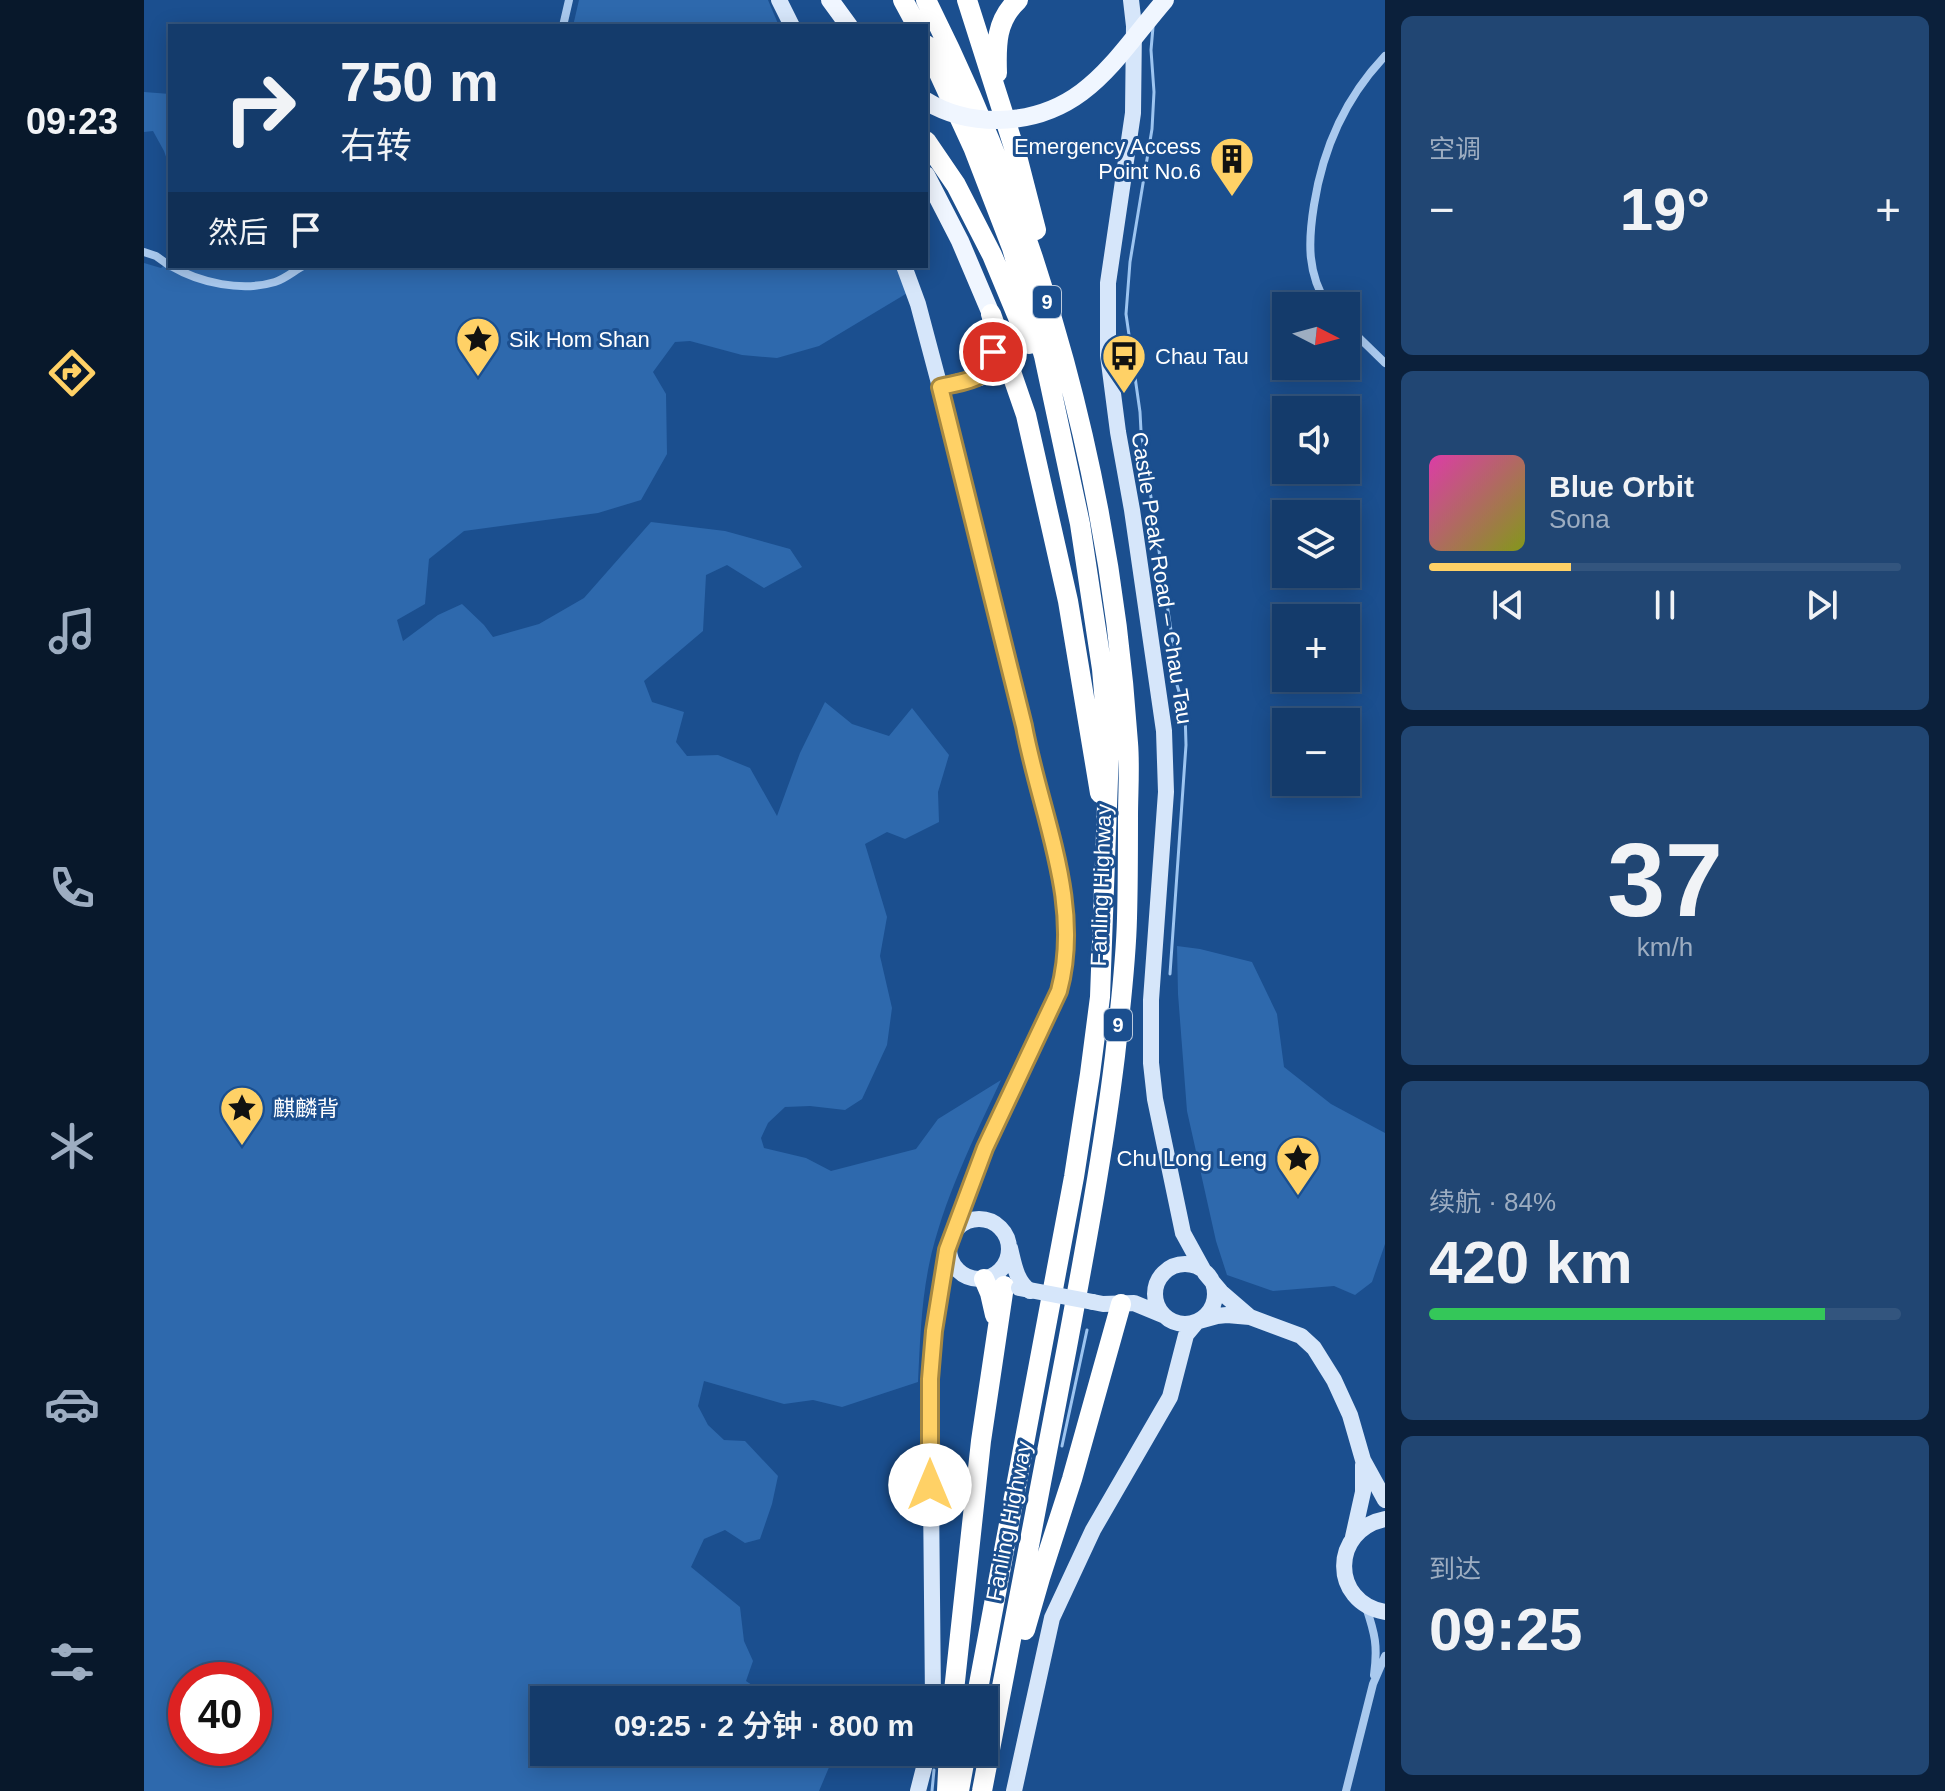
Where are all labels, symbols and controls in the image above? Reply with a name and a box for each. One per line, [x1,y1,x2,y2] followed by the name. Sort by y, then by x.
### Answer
[340,50,499,113] text: 750 m
[208,56,312,160] icon: right
[26,101,118,142] text: 09:23
[340,125,412,166] text: 右转
[1014,134,1201,184] place label: Emergency Access Point No.6
[1429,134,1481,164] text: 空调
[1208,135,1256,198] building icon: Emergency Access Point No.6
[1620,176,1710,243] text: 19°
[1429,185,1455,234] text: −
[1875,185,1901,234] text: +
[284,208,328,252] icon: arrive
[208,216,268,249] text: 然后
[1033,286,1061,318] road number: 9
[1272,292,1360,380] north arrow
[1272,292,1360,796] map controls
[454,315,502,378] place icon: Sik Hom Shan
[959,318,1027,386] pin
[509,327,650,352] place label: Sik Hom Shan
[971,330,1015,374] icon: arrive
[1100,332,1148,395] bus stop icon: Chau Tau
[1155,344,1249,369] place label: Chau Tau
[44,345,100,401] icon: directions
[1272,396,1360,484] button: sound
[1127,430,1197,726] street label: Castle Peak Road – Chau Tau
[1549,470,1694,503] text: Blue Orbit
[1272,500,1360,588] button: layers
[1549,504,1610,534] text: Sona
[1486,583,1530,627] icon: previous
[1643,583,1687,627] icon: pause
[1800,583,1844,627] icon: next
[44,603,100,659] icon: music
[1272,604,1360,692] button: +
[1272,708,1360,796] button: −
[1086,803,1116,967] street label: Fanling Highway
[1607,822,1723,938] text: 37
[44,860,100,916] icon: phone
[1637,932,1693,962] text: km/h
[1104,1009,1132,1041] road number: 9
[218,1084,266,1147] place icon: 麒麟背
[273,1096,339,1121] place label: 麒麟背
[44,1118,100,1174] icon: climate
[1274,1134,1322,1197] place icon: Chu Long Leng
[1117,1146,1267,1171] place label: Chu Long Leng
[1429,1187,1556,1217] text: 续航 · 84%
[1429,1229,1633,1296] text: 420 km
[44,1376,100,1432] icon: car
[981,1439,1037,1603] street label: Fanling Highway
[888,1443,972,1527] position arrow
[1429,1554,1481,1584] text: 到达
[1429,1596,1582,1663] text: 09:25
[44,1634,100,1690] icon: filters
[168,1662,272,1766] speed limit sign: 40
[614,1709,914,1742] text: 09:25 · 2 分钟 · 800 m

